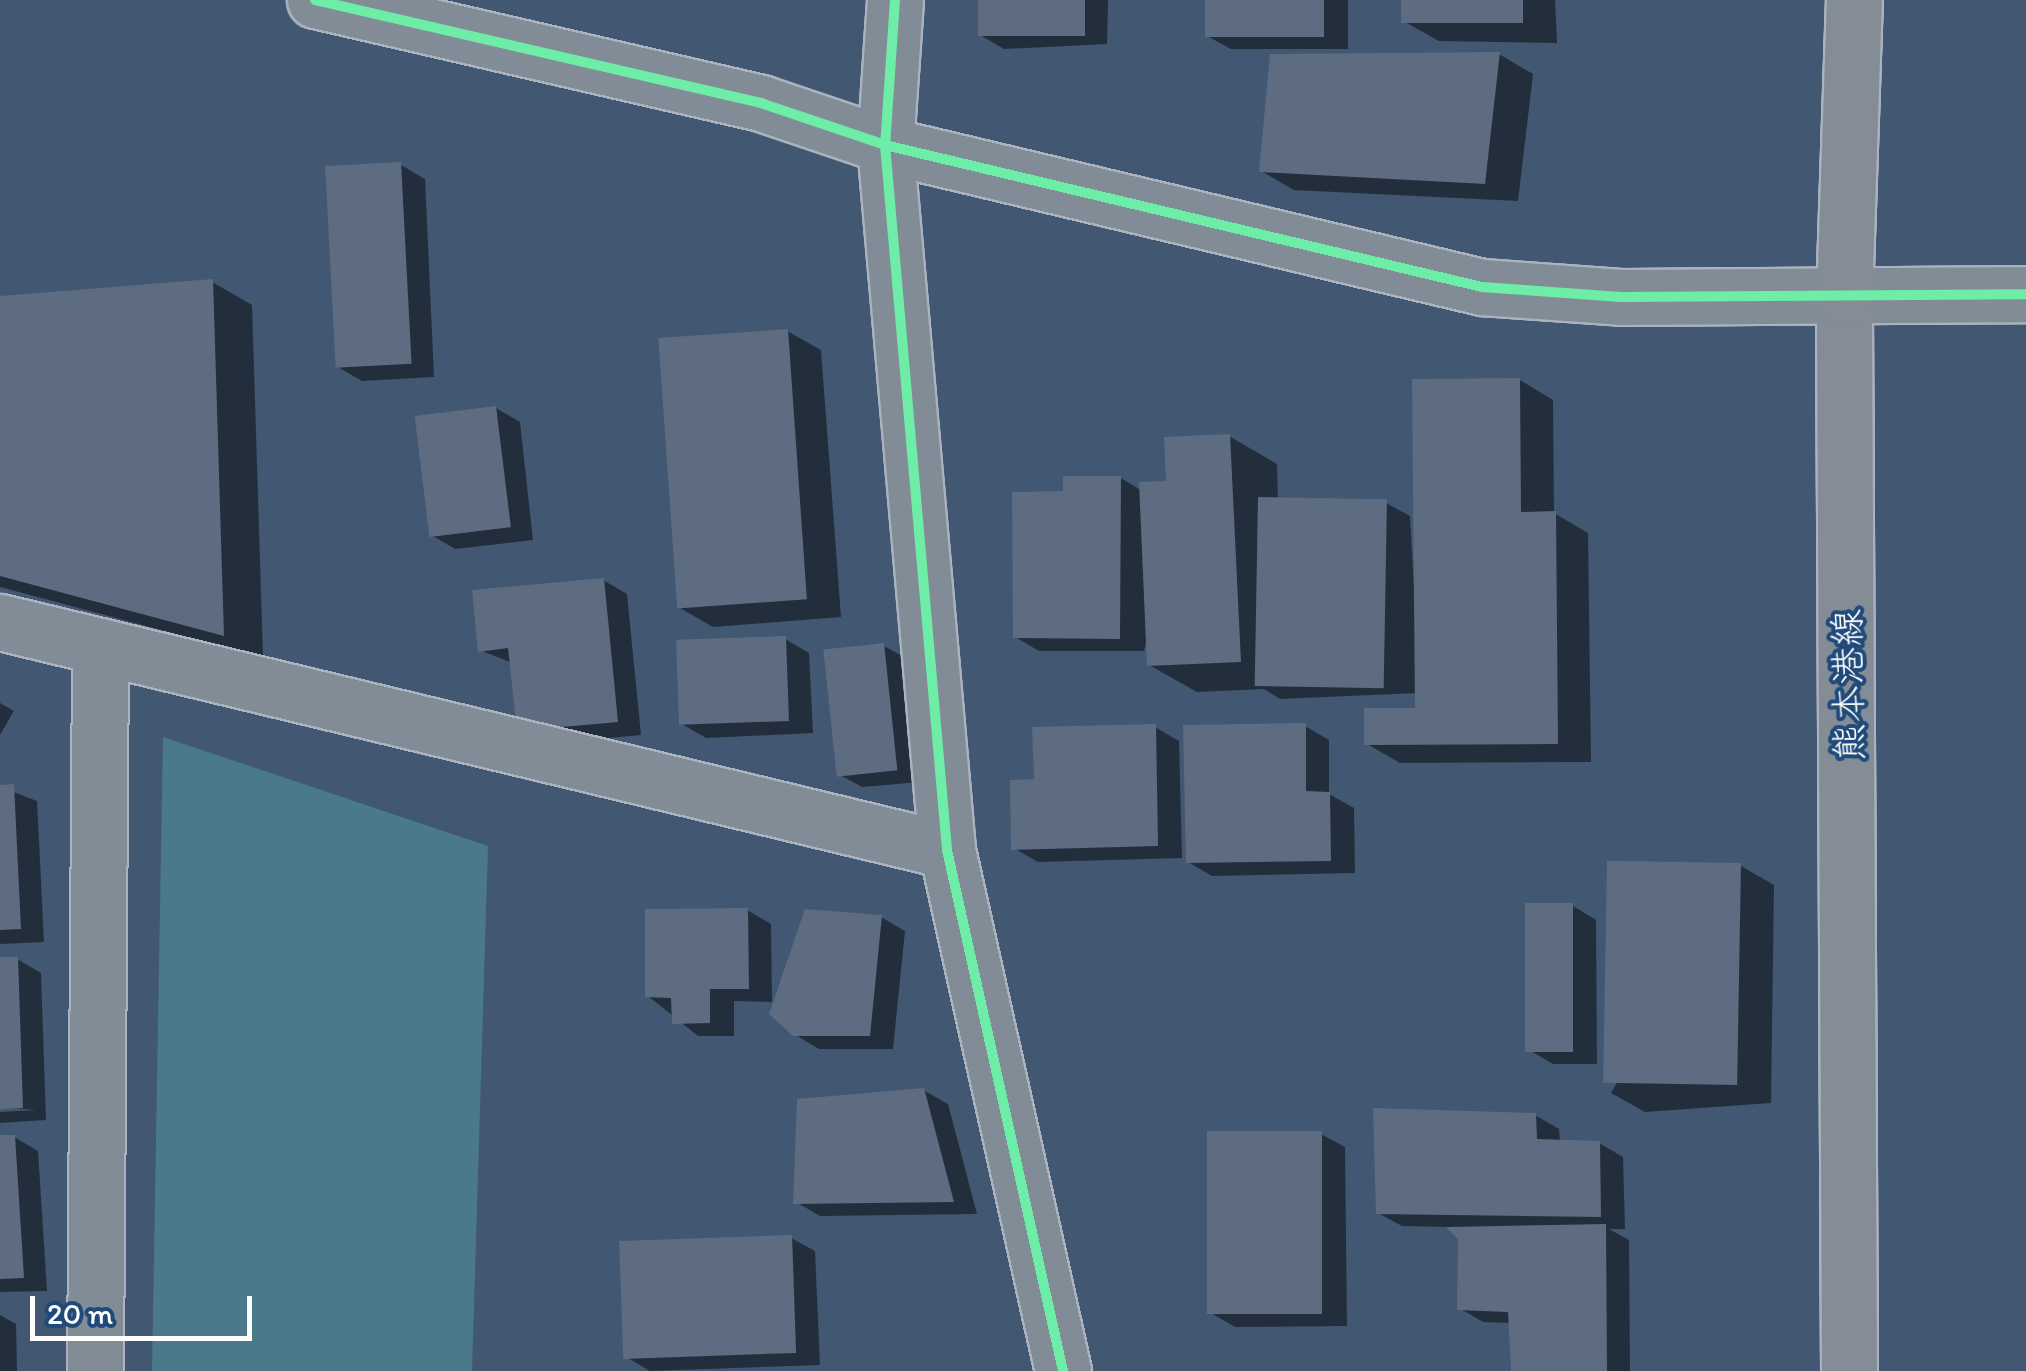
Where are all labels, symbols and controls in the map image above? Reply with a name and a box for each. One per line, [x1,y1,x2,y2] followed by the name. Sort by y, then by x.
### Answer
[1825,609,1873,761] street label: 熊本港線
[35,1276,258,1338] scale bar
[47,1295,113,1332] text: 20 m

